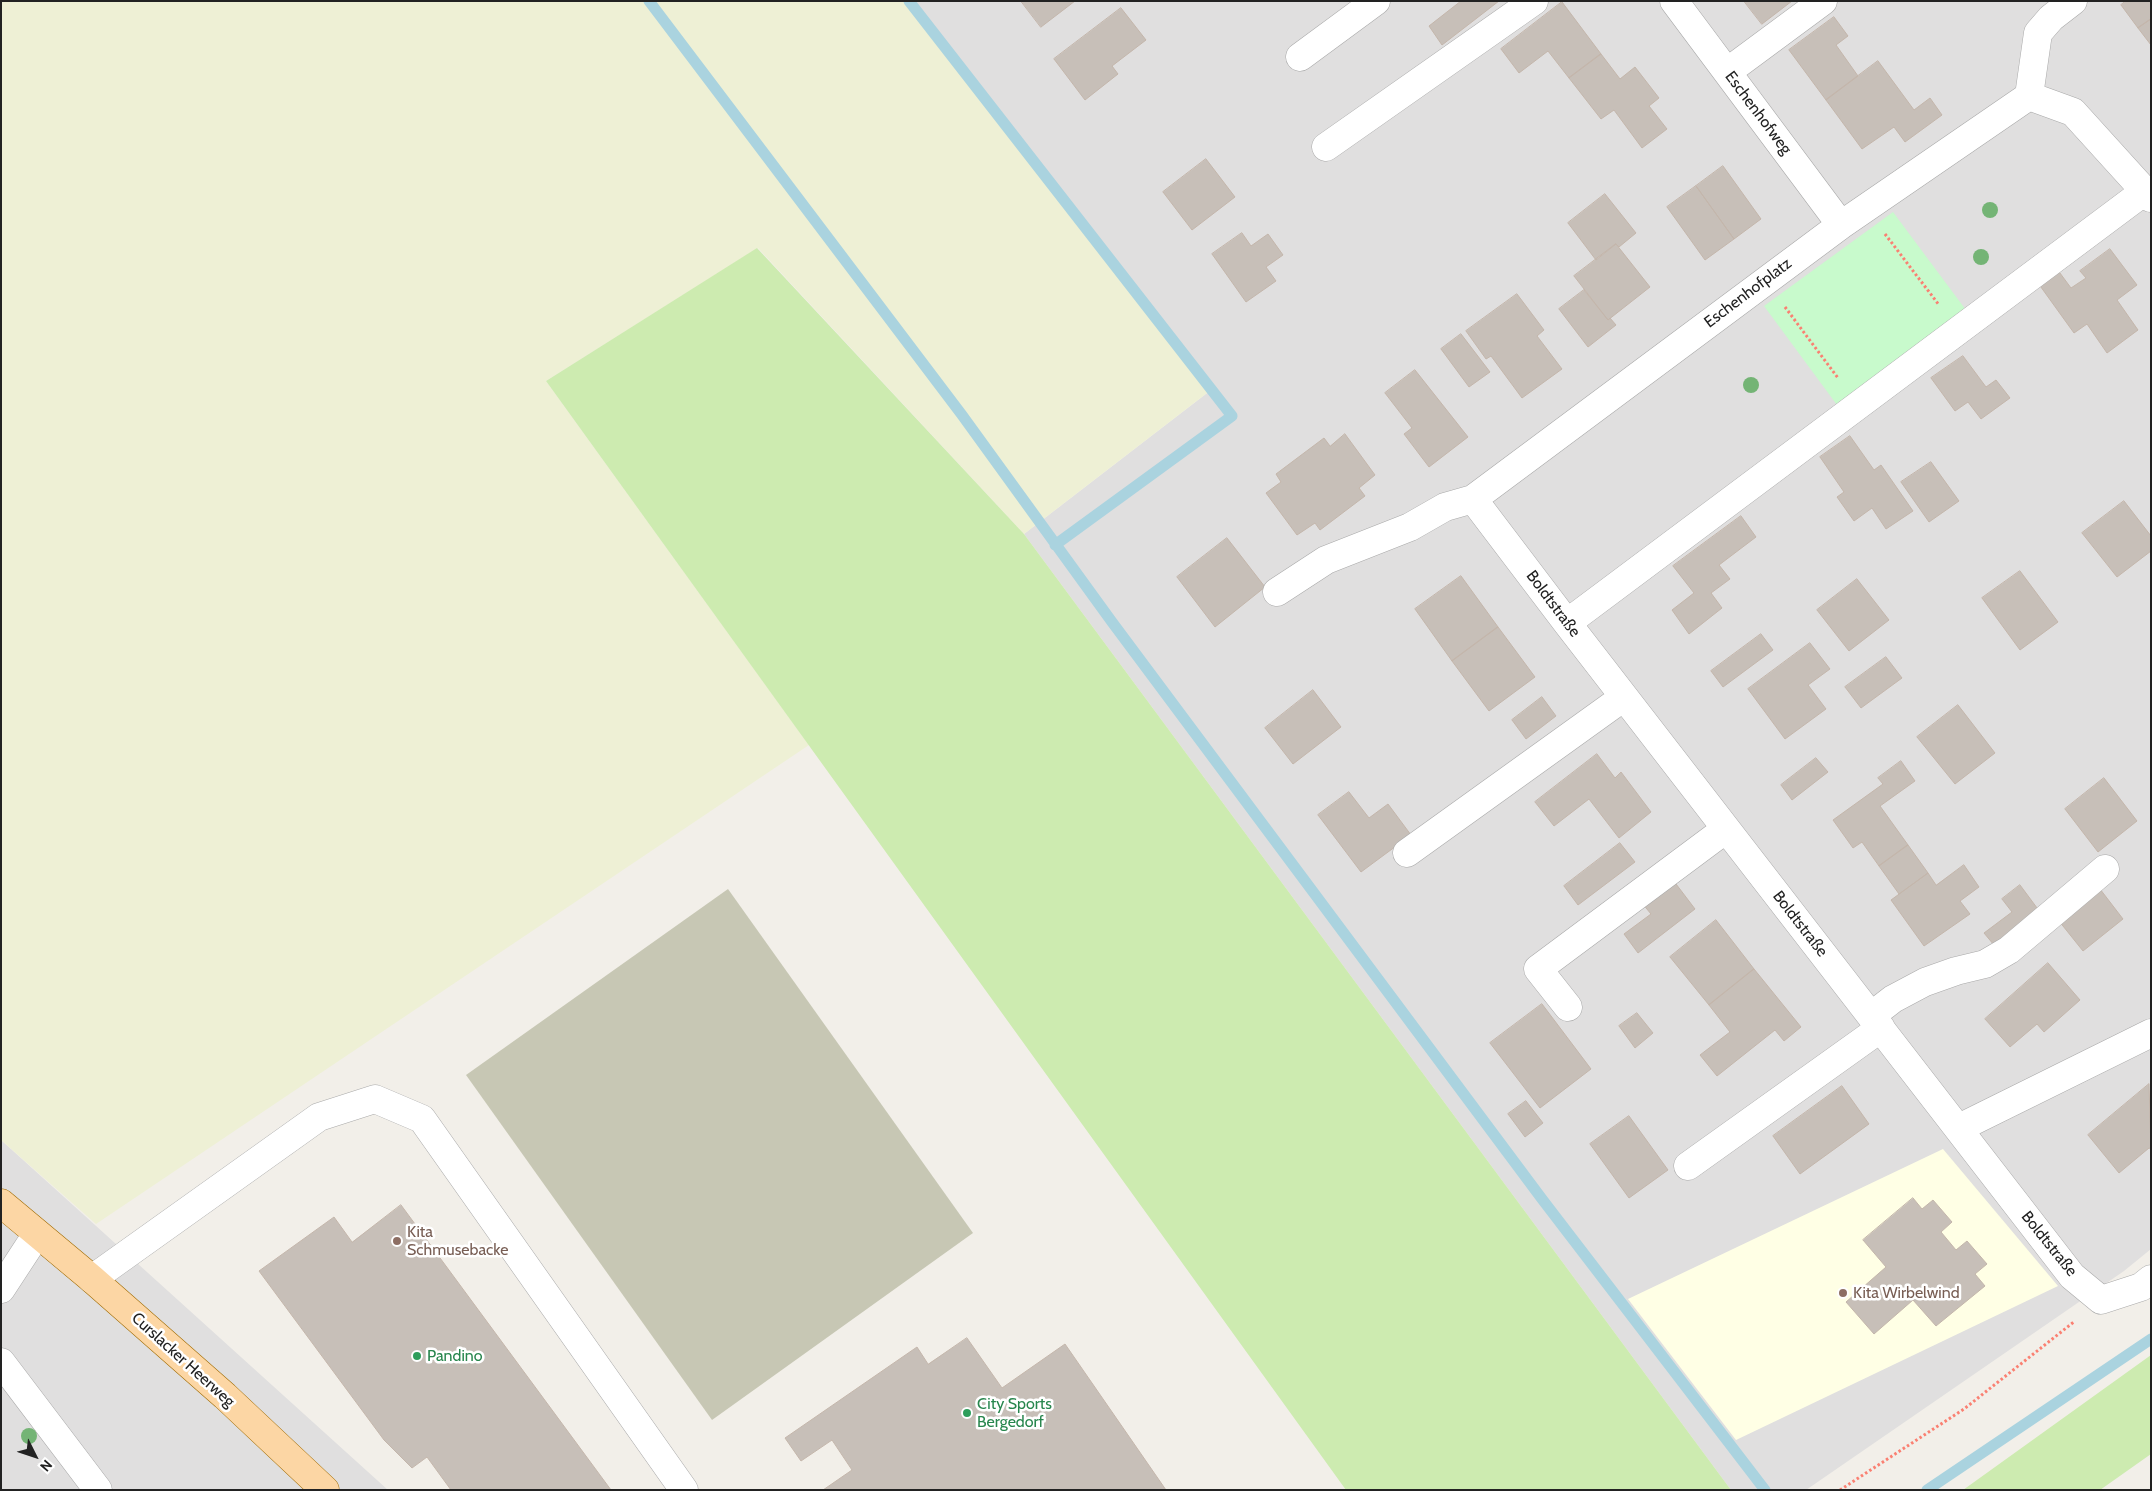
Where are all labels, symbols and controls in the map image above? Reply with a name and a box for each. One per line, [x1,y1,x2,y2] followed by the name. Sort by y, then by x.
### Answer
[1721,68,1795,158] street label: Eschenhofweg
[1701,254,1795,332] street label: Eschenhofplatz
[1522,567,1584,641] street label: Boldtstraße
[1768,887,1832,961] street label: Boldtstraße
[2017,1208,2081,1280] street label: Boldtstraße
[407,1222,508,1260] place label: Kita Schmusebacke
[391,1235,403,1247] marker: Kita Schmusebacke
[1853,1283,1960,1303] place label: Kita Wirbelwind
[1837,1287,1849,1299] marker: Kita Wirbelwind
[127,1309,239,1411] street label: Curslacker Heerweg
[427,1346,483,1366] place label: Pandino
[411,1350,423,1362] marker: Pandino
[977,1394,1052,1432] place label: City Sports Bergedorf
[961,1407,973,1419] marker: City Sports Bergedorf
[10,1431,60,1481] north arrow
[36,1456,56,1475] text: N

